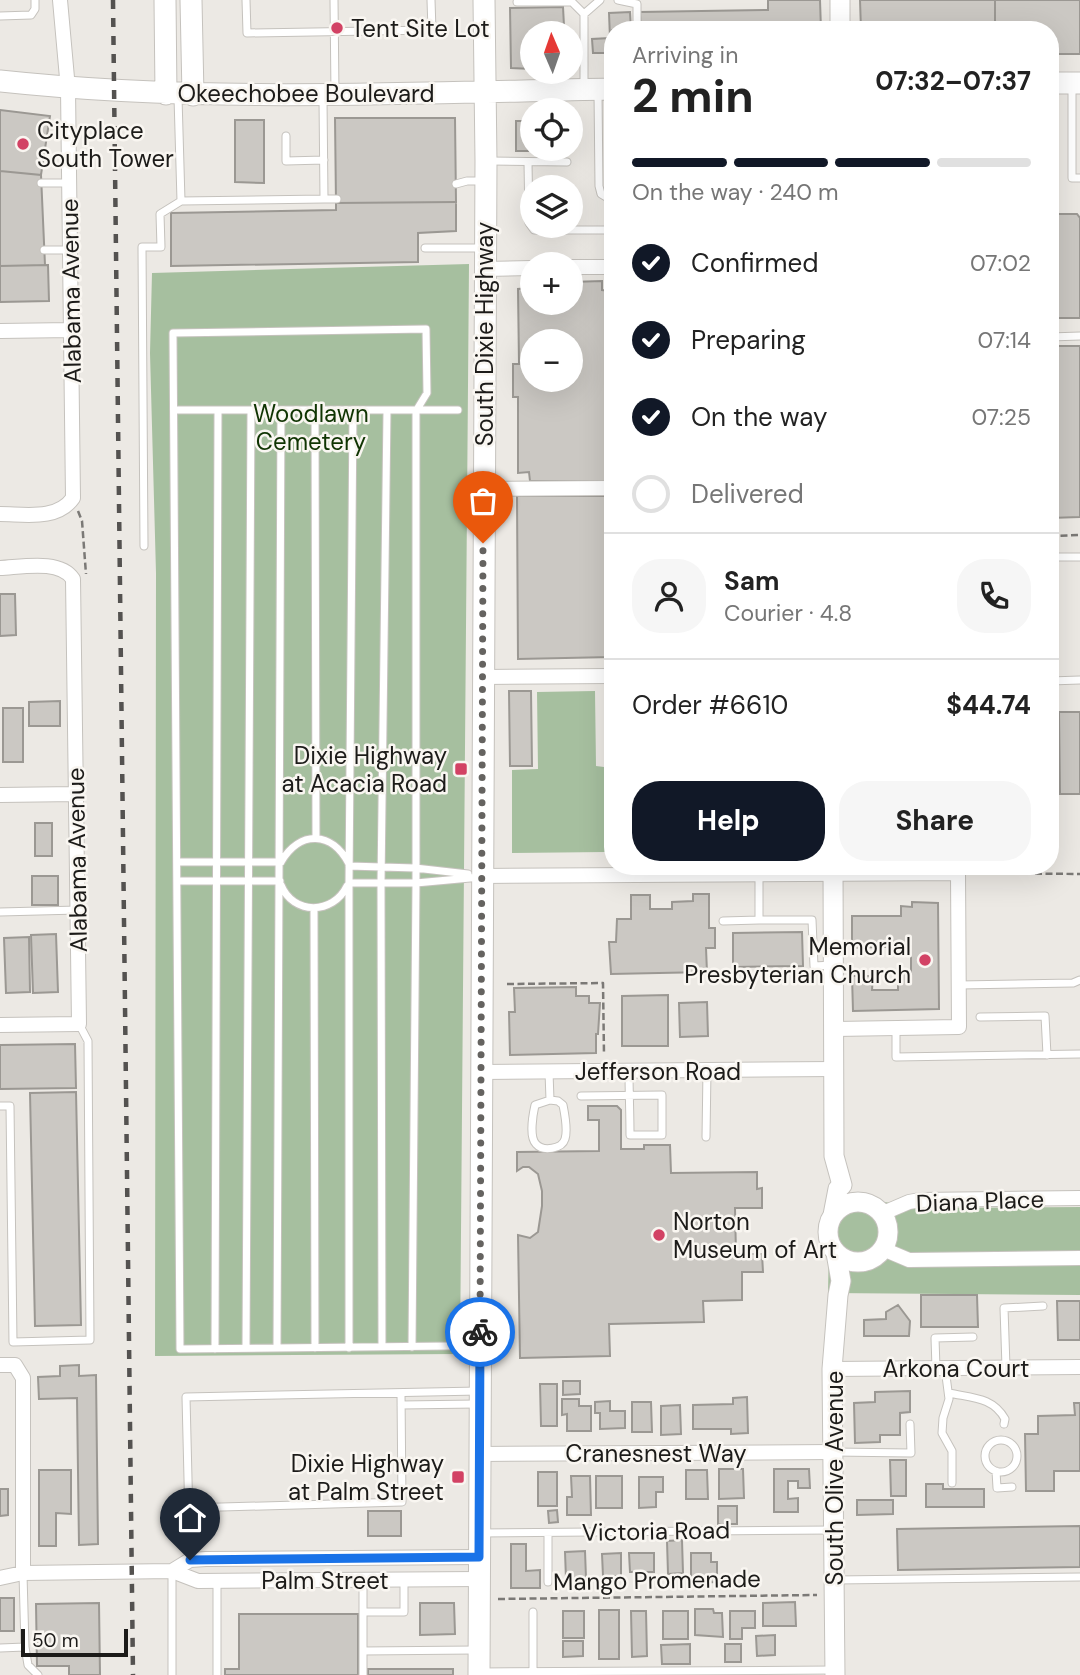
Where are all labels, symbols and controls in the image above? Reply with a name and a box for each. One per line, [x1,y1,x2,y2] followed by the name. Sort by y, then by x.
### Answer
[351,13,490,44] place label: Tent Site Lot
[329,20,345,36] marker: Tent Site Lot
[520,21,583,84] north arrow
[520,21,583,392] map controls
[632,40,738,70] text: Arriving in
[875,64,1031,98] text: 07:32–07:37
[632,66,754,126] text: 2 min
[177,78,435,109] street label: Okeechobee Boulevard
[520,98,583,161] button: locate
[37,115,174,174] place label: Cityplace South Tower
[15,136,31,152] marker: Cityplace South Tower
[520,175,583,238] button: layers
[632,177,839,207] text: On the way · 240 m
[54,198,88,384] street label: Alabama Avenue
[469,222,500,446] street label: South Dixie Highway
[632,244,670,282] icon: check
[691,246,818,280] text: Confirmed
[970,248,1031,278] text: 07:02
[520,252,583,315] button: +
[632,321,670,359] icon: check
[691,323,806,357] text: Preparing
[978,325,1031,355] text: 07:14
[520,329,583,392] button: −
[253,398,369,457] park label: Woodlawn Cemetery
[632,398,670,436] icon: check
[691,400,827,434] text: On the way
[971,402,1031,432] text: 07:25
[453,471,513,543] pin
[691,477,804,511] text: Delivered
[464,482,502,520] icon: bag
[632,559,706,633] button: person
[957,559,1031,633] button: phone
[724,564,779,598] text: Sam
[724,598,852,628] text: Courier · 4.8
[632,688,788,722] text: Order #6610
[946,688,1031,722] text: $44.74
[282,740,447,799] place label: Dixie Highway at Acacia Road
[453,761,469,777] marker: Dixie Highway at Acacia Road
[60,767,94,953] street label: Alabama Avenue
[632,781,825,861] button: Help
[839,781,1031,861] button: Share
[684,931,911,990] place label: Memorial Presbyterian Church
[917,952,933,968] marker: Memorial Presbyterian Church
[575,1056,741,1087] street label: Jefferson Road
[915,1183,1045,1219] street label: Diana Place
[673,1206,837,1265] place label: Norton Museum of Art
[651,1227,667,1243] marker: Norton Museum of Art
[445,1297,515,1367] courier
[461,1313,499,1351] icon: bike
[883,1353,1029,1384] street label: Arkona Court
[819,1371,850,1585] street label: South Olive Avenue
[565,1438,747,1469] street label: Cranesnest Way
[288,1448,444,1507] place label: Dixie Highway at Palm Street
[450,1469,466,1485] marker: Dixie Highway at Palm Street
[160,1488,220,1560] pin
[171,1499,209,1537] icon: home
[582,1514,730,1548] street label: Victoria Road
[553,1563,761,1597] street label: Mango Promenade
[261,1565,389,1596] street label: Palm Street
[21,1626,128,1658] scale bar
[32,1628,79,1653] text: 50 m

